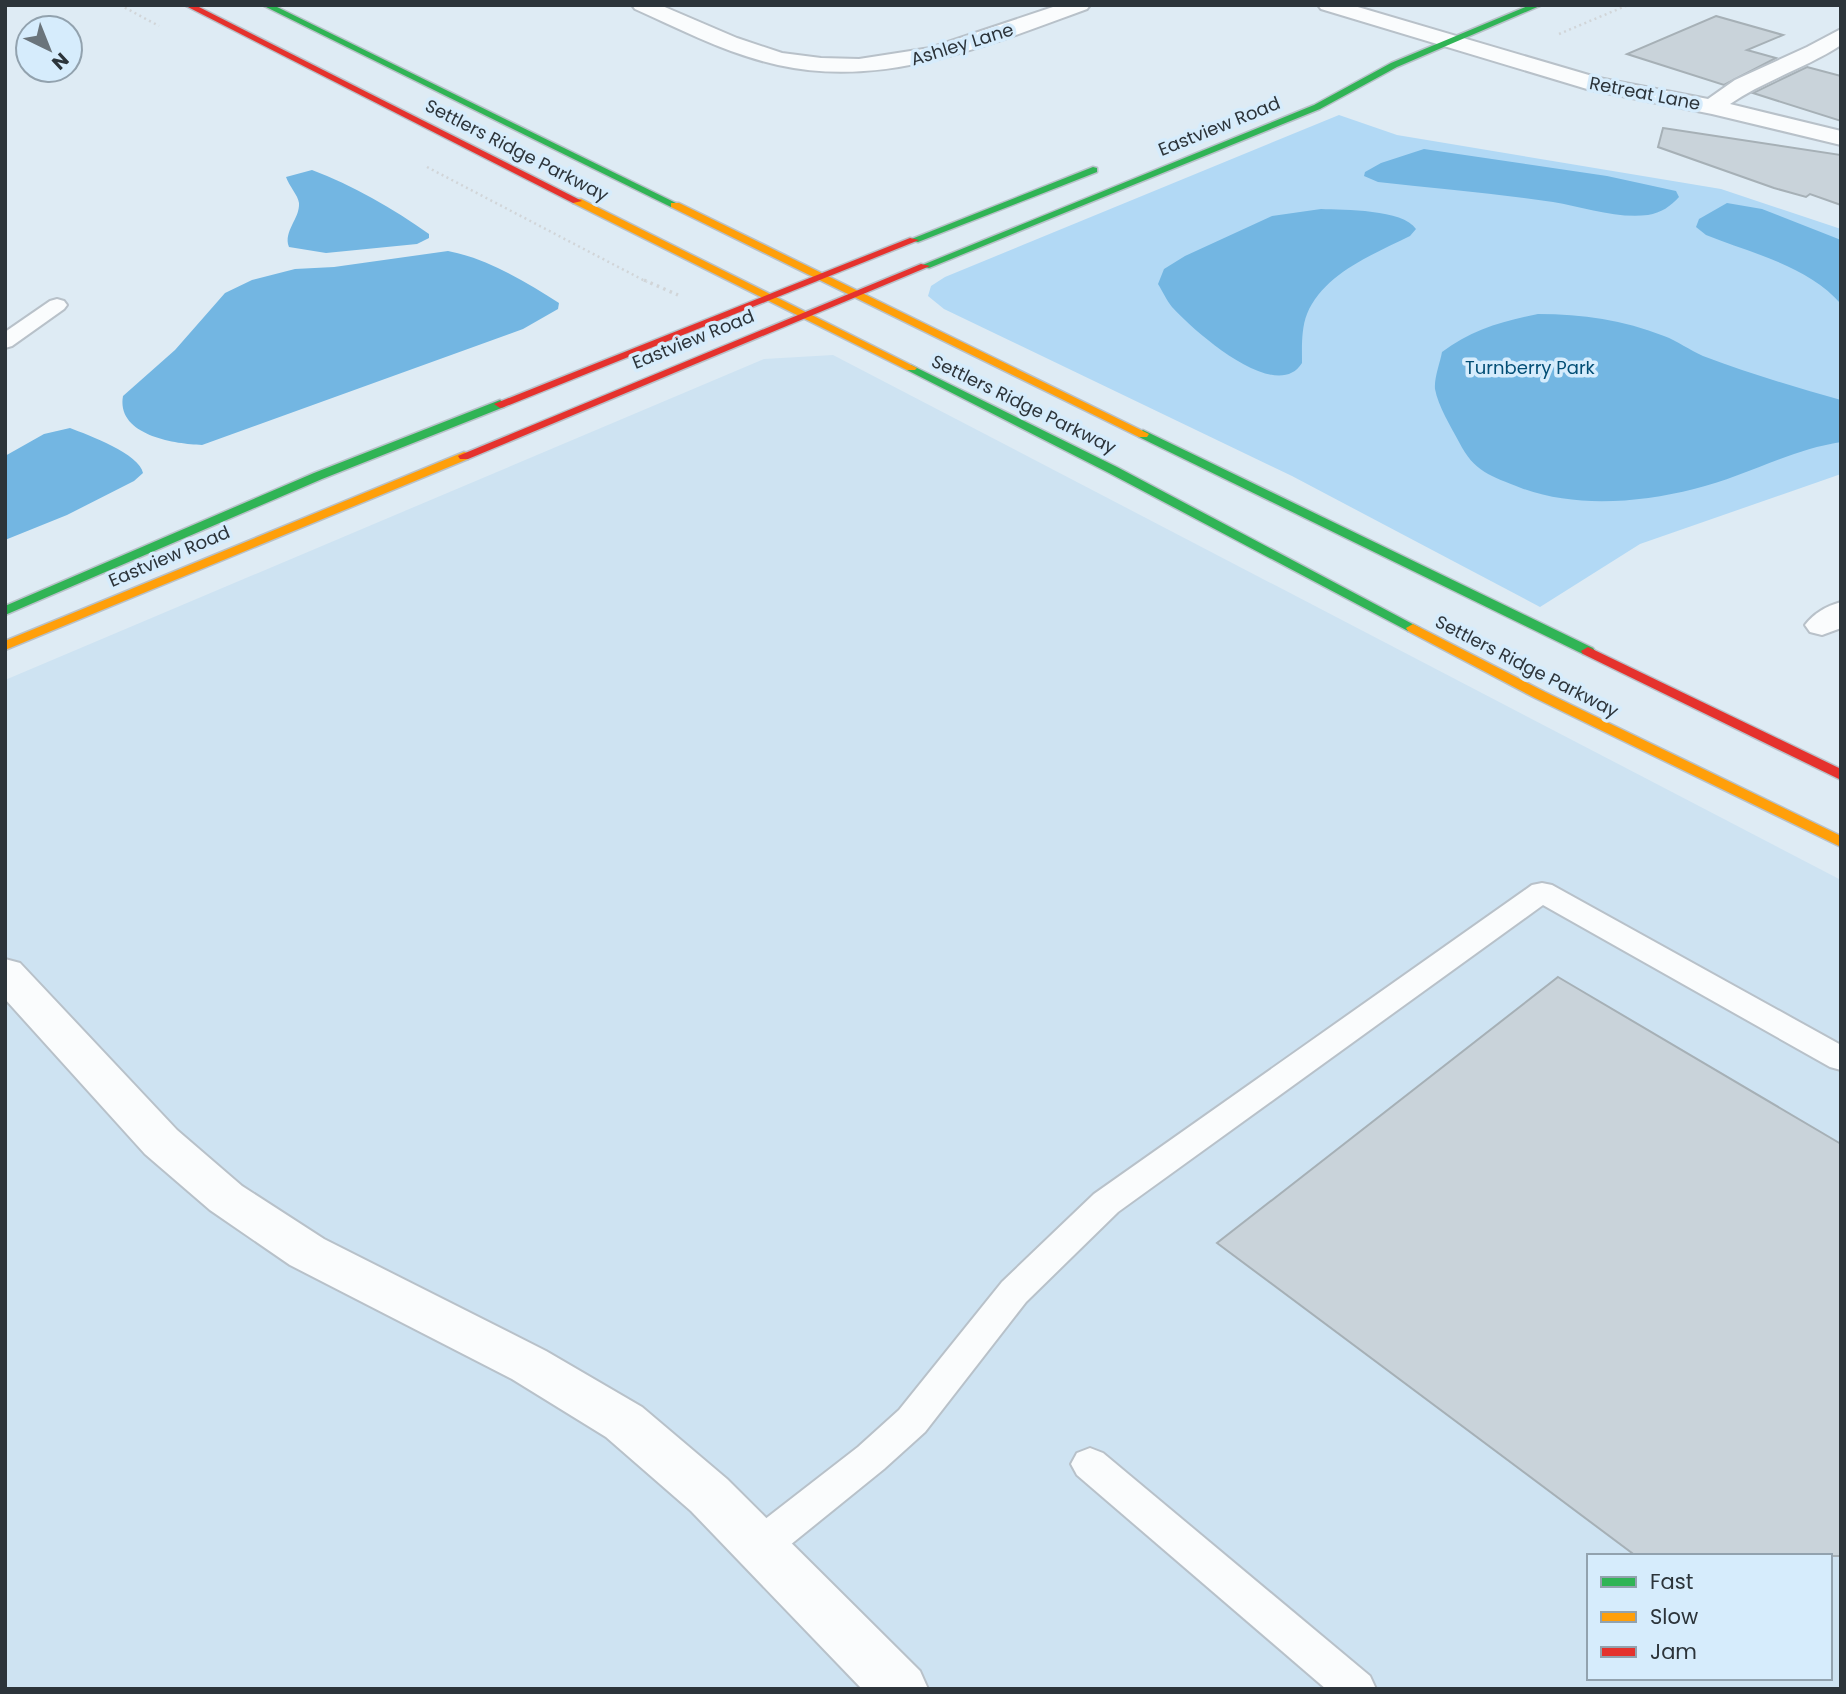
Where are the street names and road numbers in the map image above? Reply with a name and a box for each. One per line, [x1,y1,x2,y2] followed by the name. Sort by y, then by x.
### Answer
[908,17,1016,71] street label: Ashley Lane
[1587,70,1703,116] street label: Retreat Lane
[1154,90,1284,162] street label: Eastview Road
[421,93,613,207] street label: Settlers Ridge Parkway
[628,303,758,375] street label: Eastview Road
[927,348,1121,460] street label: Settlers Ridge Parkway
[105,519,233,593] street label: Eastview Road
[1431,609,1623,723] street label: Settlers Ridge Parkway

